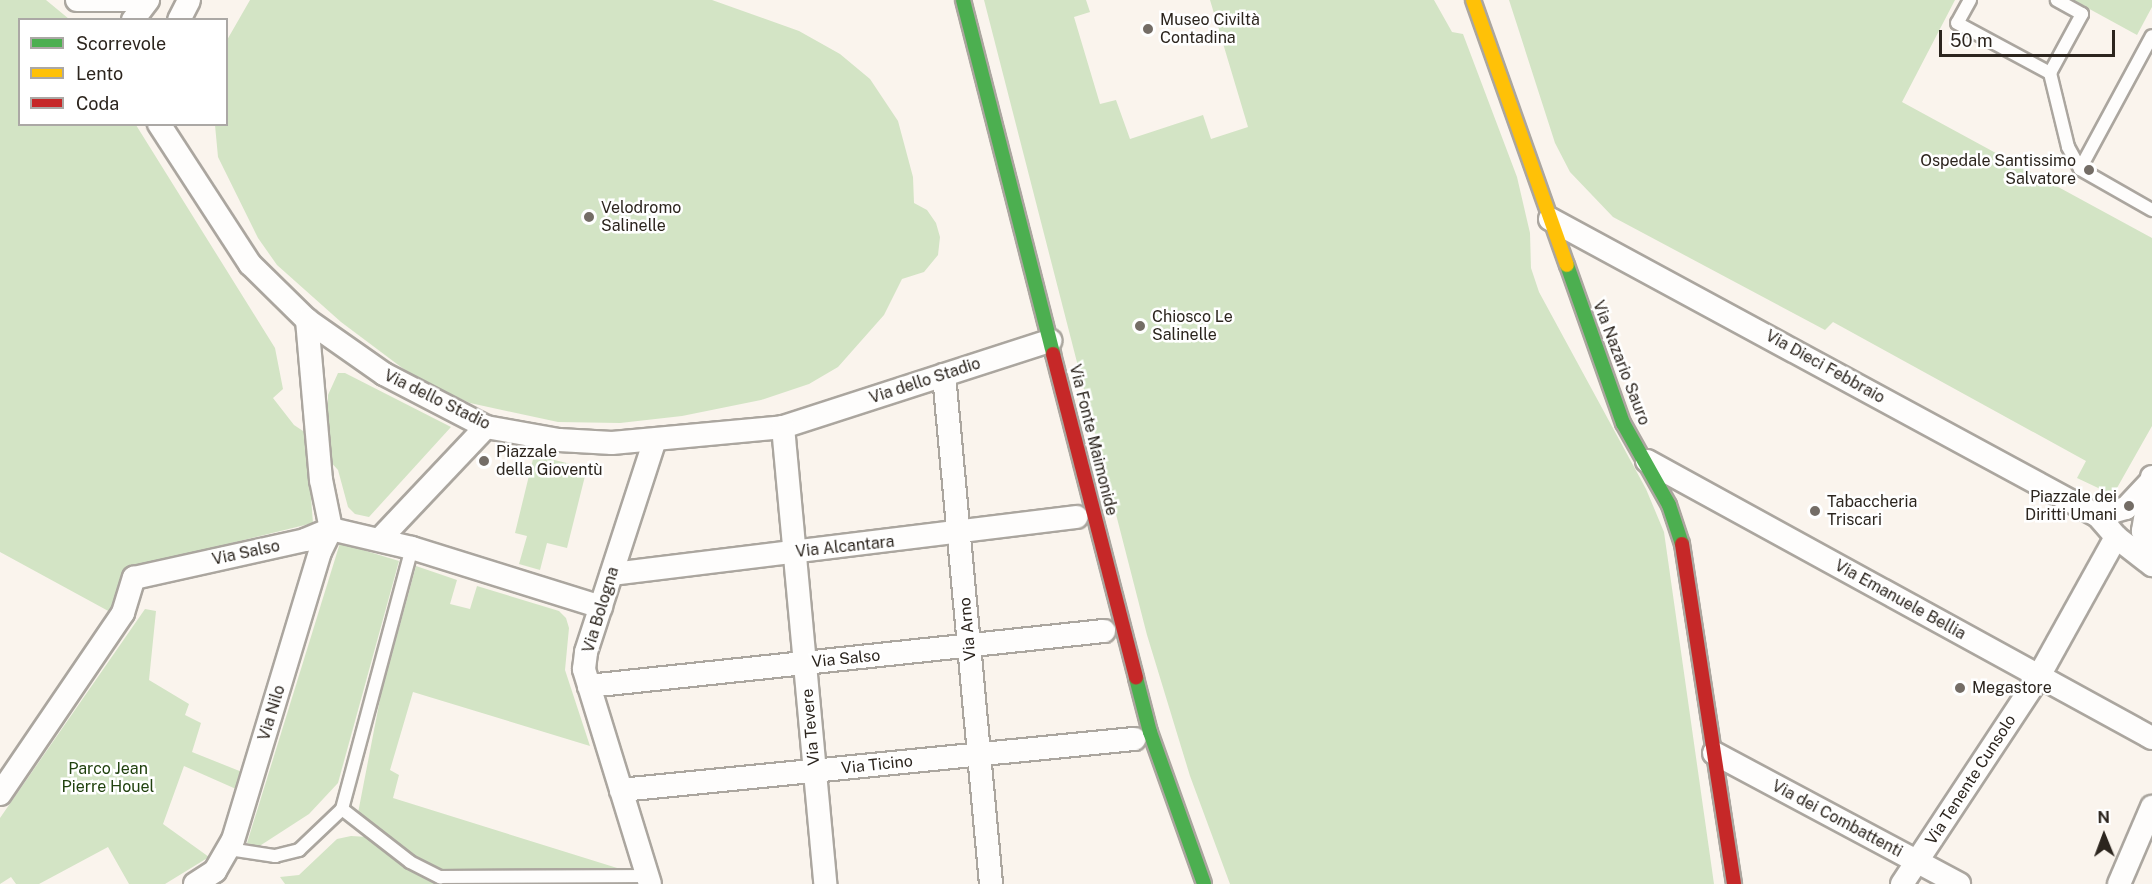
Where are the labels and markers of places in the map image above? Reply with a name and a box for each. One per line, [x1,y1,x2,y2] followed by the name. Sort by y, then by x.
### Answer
[1160,10,1260,48] place label: Museo Civiltà Contadina
[1141,22,1155,36] marker: Museo Civiltà Contadina
[1920,151,2076,189] place label: Ospedale Santissimo Salvatore
[2080,161,2098,179] marker: Ospedale Santissimo Salvatore
[601,198,681,236] place label: Velodromo Salinelle
[582,210,596,224] marker: Velodromo Salinelle
[1152,307,1233,345] place label: Chiosco Le Salinelle
[1133,319,1147,333] marker: Chiosco Le Salinelle
[496,442,603,480] place label: Piazzale della Gioventù
[477,454,491,468] marker: Piazzale della Gioventù
[2025,487,2117,525] place label: Piazzale dei Diritti Umani
[1827,492,1917,530] place label: Tabaccheria Triscari
[2122,499,2136,513] marker: Piazzale dei Diritti Umani
[1808,504,1822,518] marker: Tabaccheria Triscari
[1972,678,2052,698] place label: Megastore
[1953,681,1967,695] marker: Megastore

